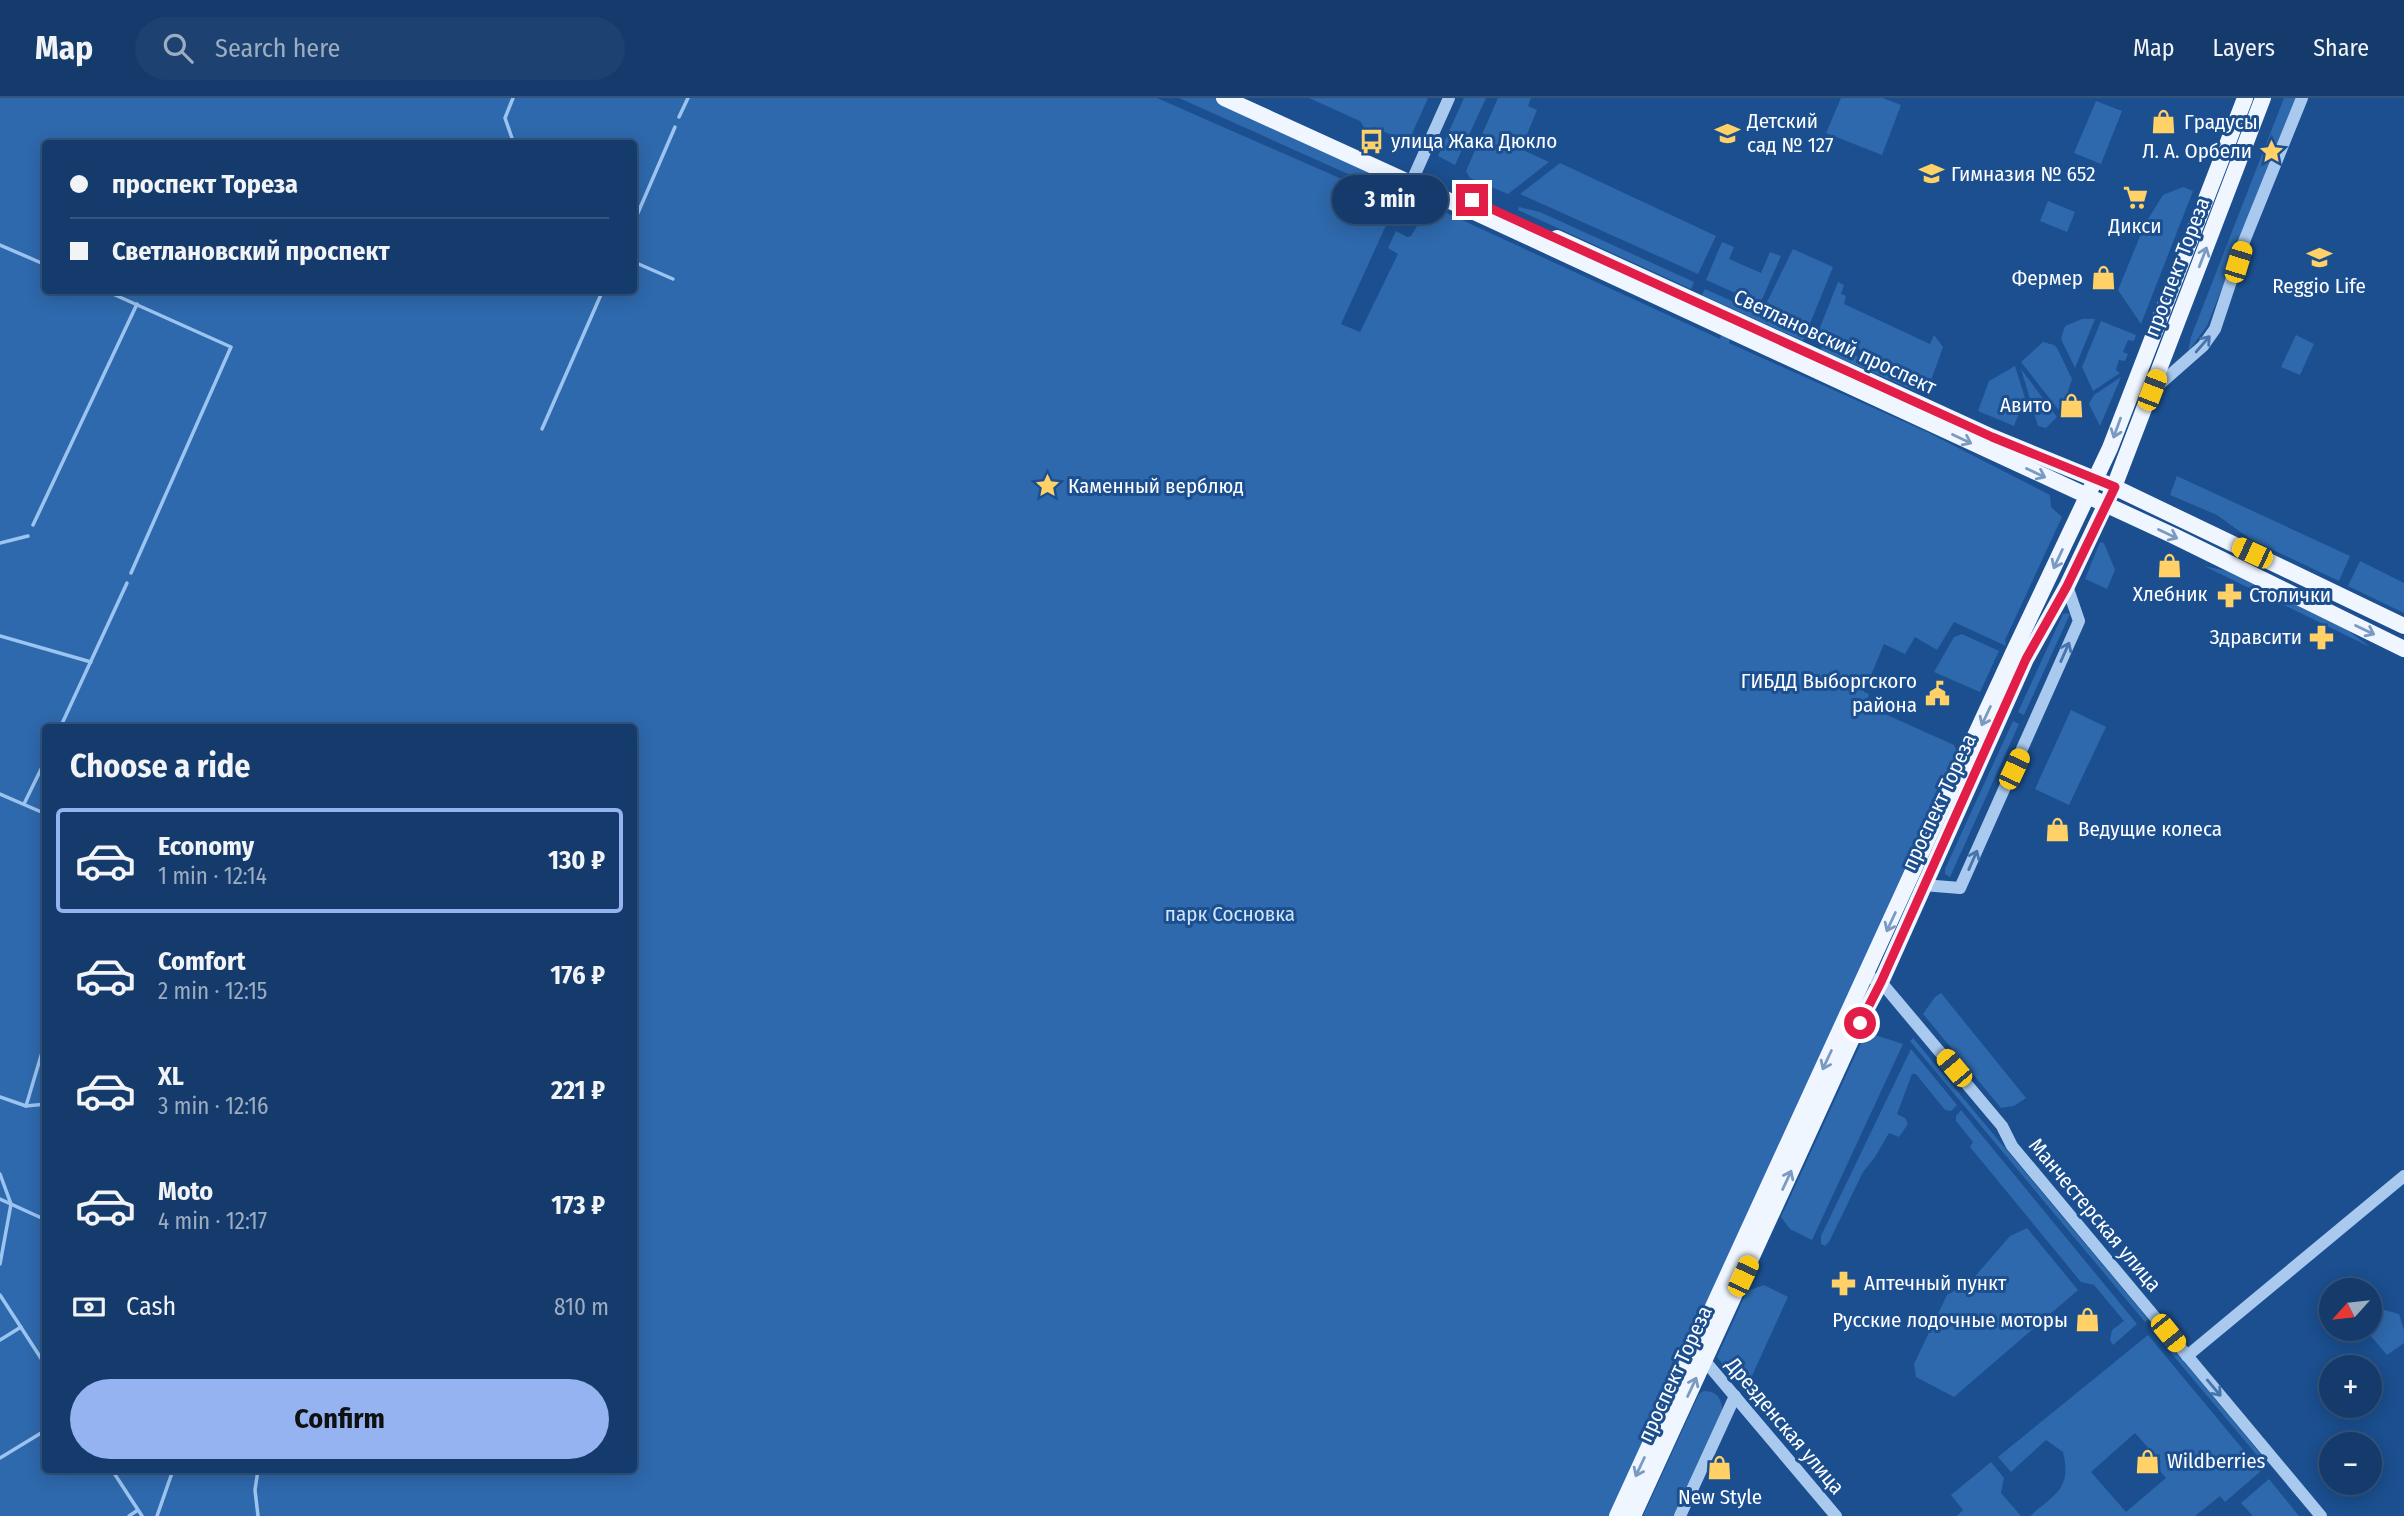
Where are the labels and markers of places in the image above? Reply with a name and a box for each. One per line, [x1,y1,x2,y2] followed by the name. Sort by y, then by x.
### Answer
[1746,108,1833,158] place label: Детский сад № 127
[2150,108,2178,136] shop icon: Градусы
[2184,109,2258,135] place label: Градусы
[1713,119,1741,147] school or university icon: Детский сад № 127
[1357,127,1385,155] bus stop icon: улица Жака Дюкло
[1391,128,1557,154] place label: улица Жака Дюкло
[2258,137,2286,165] place icon: Л. А. Орбели
[2142,138,2252,164] place label: Л. А. Орбели
[1917,160,1945,188] school or university icon: Гимназия № 652
[1951,161,2096,187] place label: Гимназия № 652
[2121,183,2149,211] supermarket icon: Дикси
[2108,213,2161,239] place label: Дикси
[2305,243,2333,271] school or university icon: Reggio Life
[2089,264,2117,292] shop icon: Фермер
[2012,265,2083,291] place label: Фермер
[2272,273,2366,299] place label: Reggio Life
[2058,391,2086,419] shop icon: Авито
[2000,392,2052,418] place label: Авито
[1034,472,1062,500] place icon: Каменный верблюд
[1068,473,1244,499] place label: Каменный верблюд
[2156,551,2184,579] shop icon: Хлебник
[2133,581,2207,607] place label: Хлебник
[2215,581,2243,609] pharmacy icon: Столички
[2249,582,2331,608] place label: Столички
[2308,623,2336,651] pharmacy icon: Здравсити
[2210,624,2302,650] place label: Здравсити
[1741,668,1917,718] place label: ГИБДД Выборгского района
[1923,679,1951,707] public building icon: ГИБДД Выборгского района
[2044,815,2072,843] shop icon: Ведущие колеса
[2078,816,2222,842] place label: Ведущие колеса
[1830,1269,1858,1297] pharmacy icon: Аптечный пункт
[1864,1270,2007,1296] place label: Аптечный пункт
[2074,1306,2102,1334] shop icon: Русские лодочные моторы
[1832,1307,2068,1333] place label: Русские лодочные моторы
[2133,1447,2161,1475] shop icon: Wildberries
[2167,1448,2266,1474] place label: Wildberries
[1706,1454,1734,1482] shop icon: New Style
[1678,1484,1762,1510] place label: New Style

